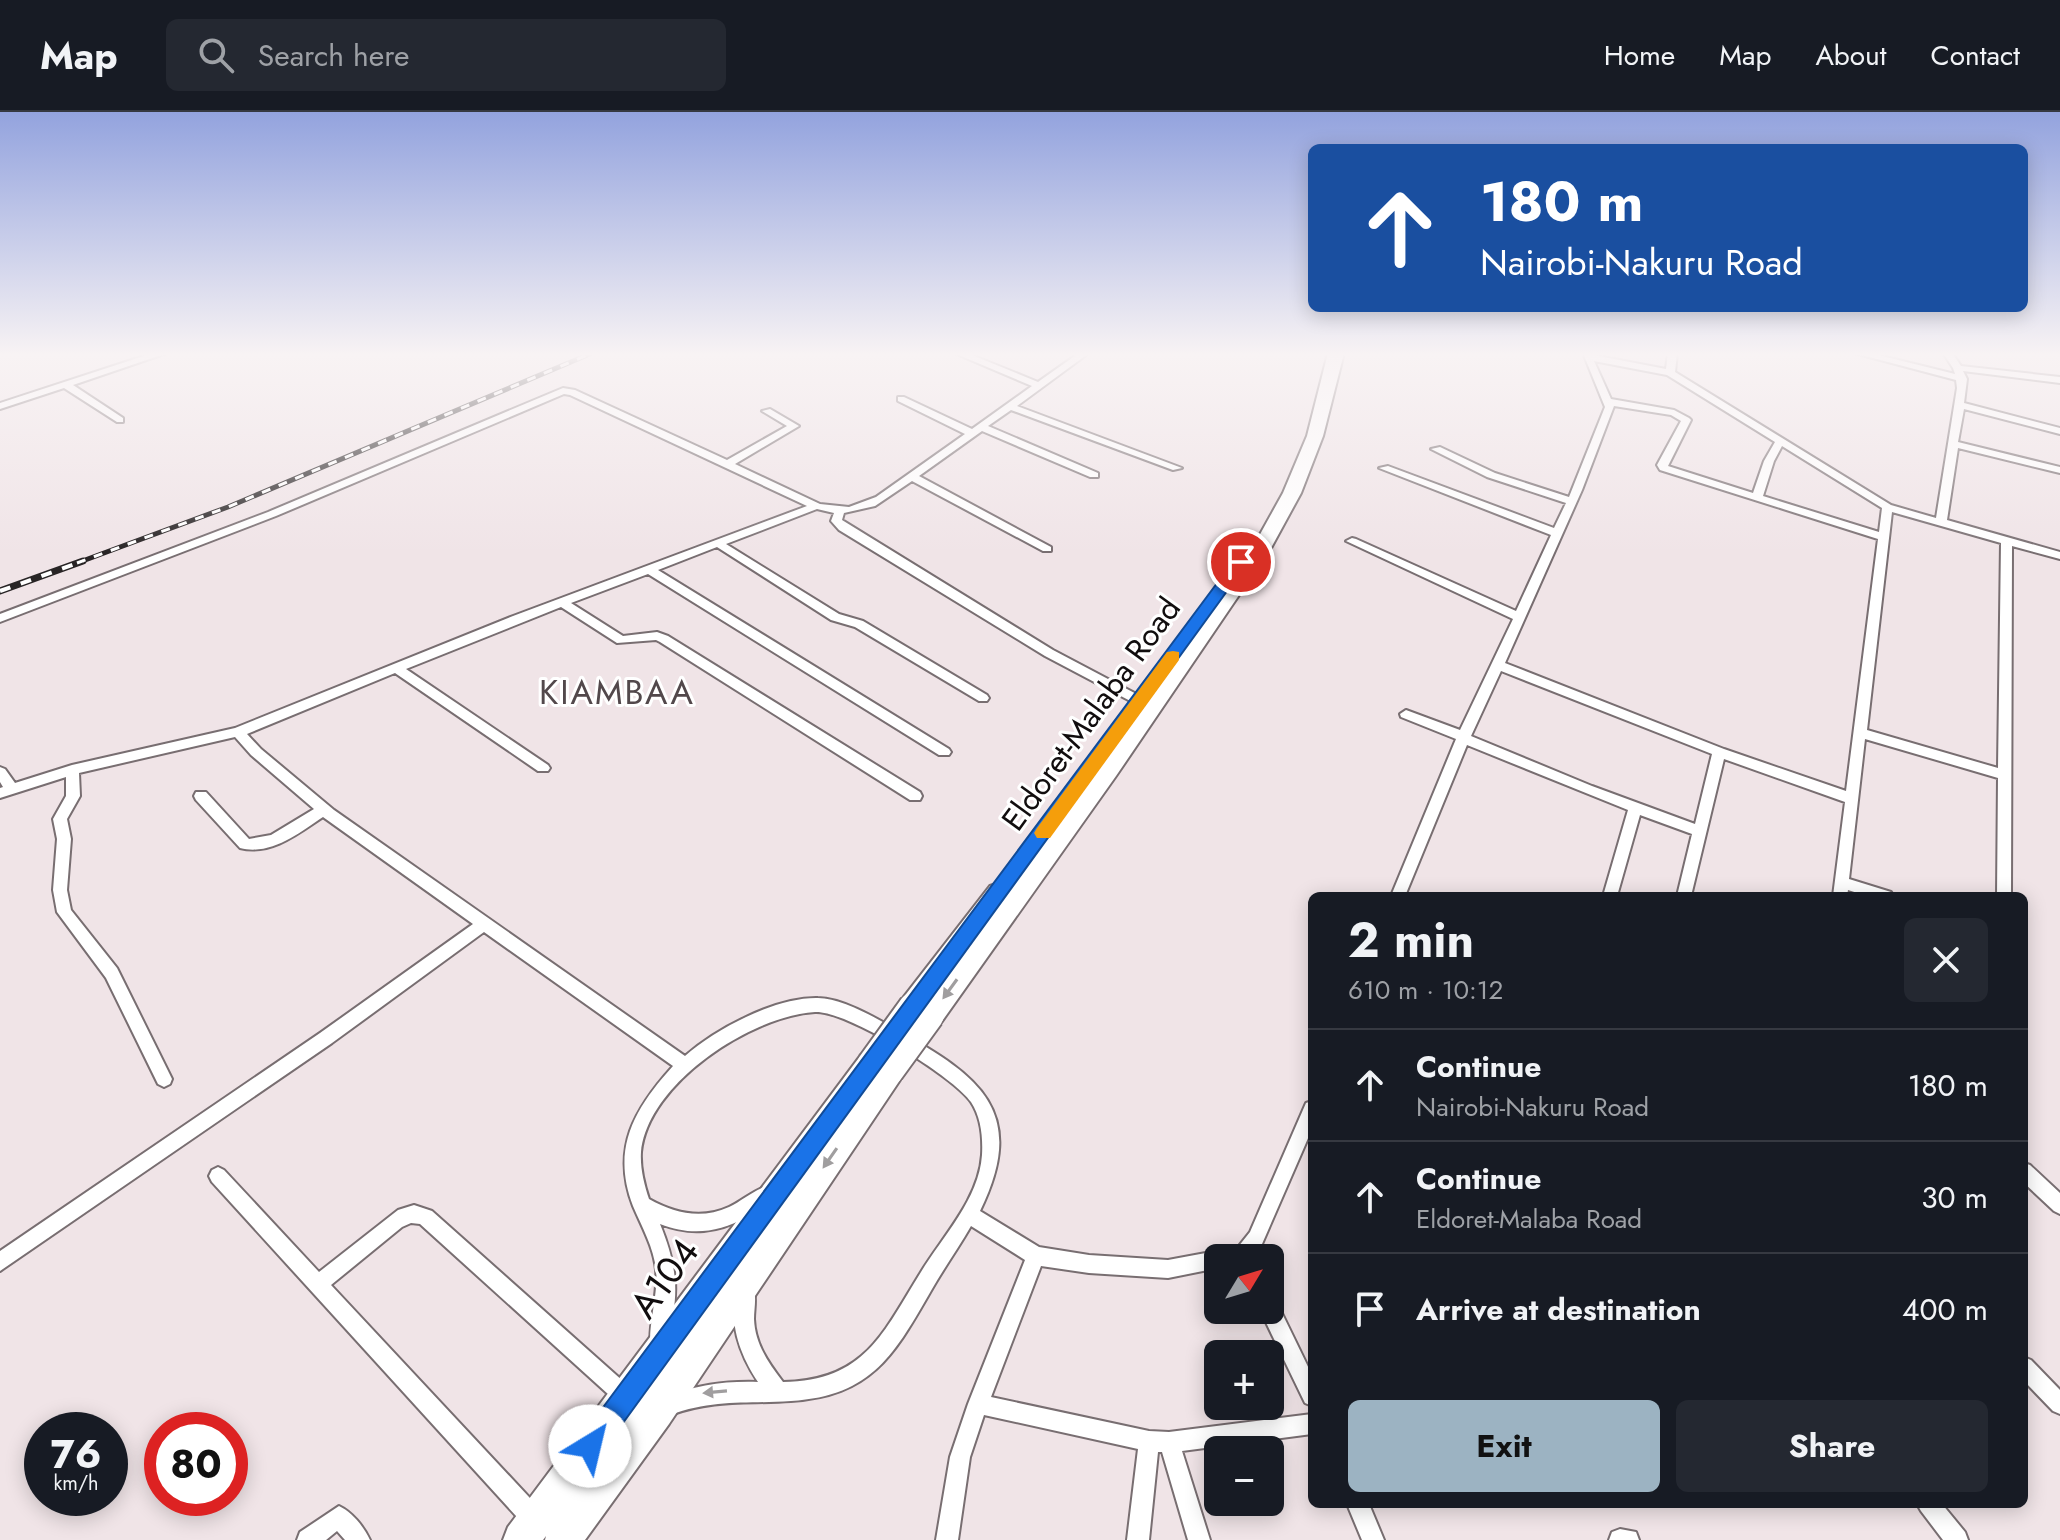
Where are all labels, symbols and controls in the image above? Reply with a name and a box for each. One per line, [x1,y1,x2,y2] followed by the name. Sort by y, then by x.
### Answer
[166,19,726,91] search box
[40,28,118,83] text: Map
[194,33,238,77] icon: search
[258,34,410,77] text: Search here
[1604,35,1675,76] text: Home
[1719,35,1771,76] text: Map
[1815,35,1887,76] text: About
[1931,35,2020,76] text: Contact
[1480,161,1643,242] text: 180 m
[1348,176,1452,280] icon: ahead
[1480,236,1803,288] text: Nairobi-Nakuru Road
[1207,528,1275,596] pin
[1219,540,1263,584] icon: arrive
[991,588,1191,840] street label: Eldoret-Malaba Road
[539,668,695,717] district label: KIAMBAA
[1348,906,1474,975] text: 2 min
[1904,918,1988,1002] button: close
[1348,971,1503,1009] text: 610 m · 10:12
[942,979,958,999] one-way arrow
[1416,1045,1542,1088] text: Continue
[1348,1063,1392,1107] icon: ahead
[1908,1064,1988,1107] text: 180 m
[1416,1088,1649,1126] text: Nairobi-Nakuru Road
[823,1148,838,1169] one-way arrow
[1416,1157,1542,1200] text: Continue
[1348,1175,1392,1219] icon: ahead
[1921,1176,1988,1219] text: 30 m
[1416,1200,1642,1238] text: Eldoret-Malaba Road
[616,1227,712,1329] street label: A104
[1204,1244,1284,1324] north arrow
[1204,1244,1284,1516] map controls
[1348,1287,1392,1331] icon: arrive
[1416,1288,1701,1331] text: Arrive at destination
[1902,1288,1988,1331] text: 400 m
[1204,1340,1284,1420] button: +
[702,1385,727,1398] one-way arrow
[1348,1400,1660,1492] button: Exit
[1676,1400,1988,1492] button: Share
[548,1404,632,1488] position arrow
[144,1412,248,1516] speed limit sign: 80
[51,1425,101,1483] text: 76
[1204,1436,1284,1516] button: −
[53,1469,99,1498] text: km/h

